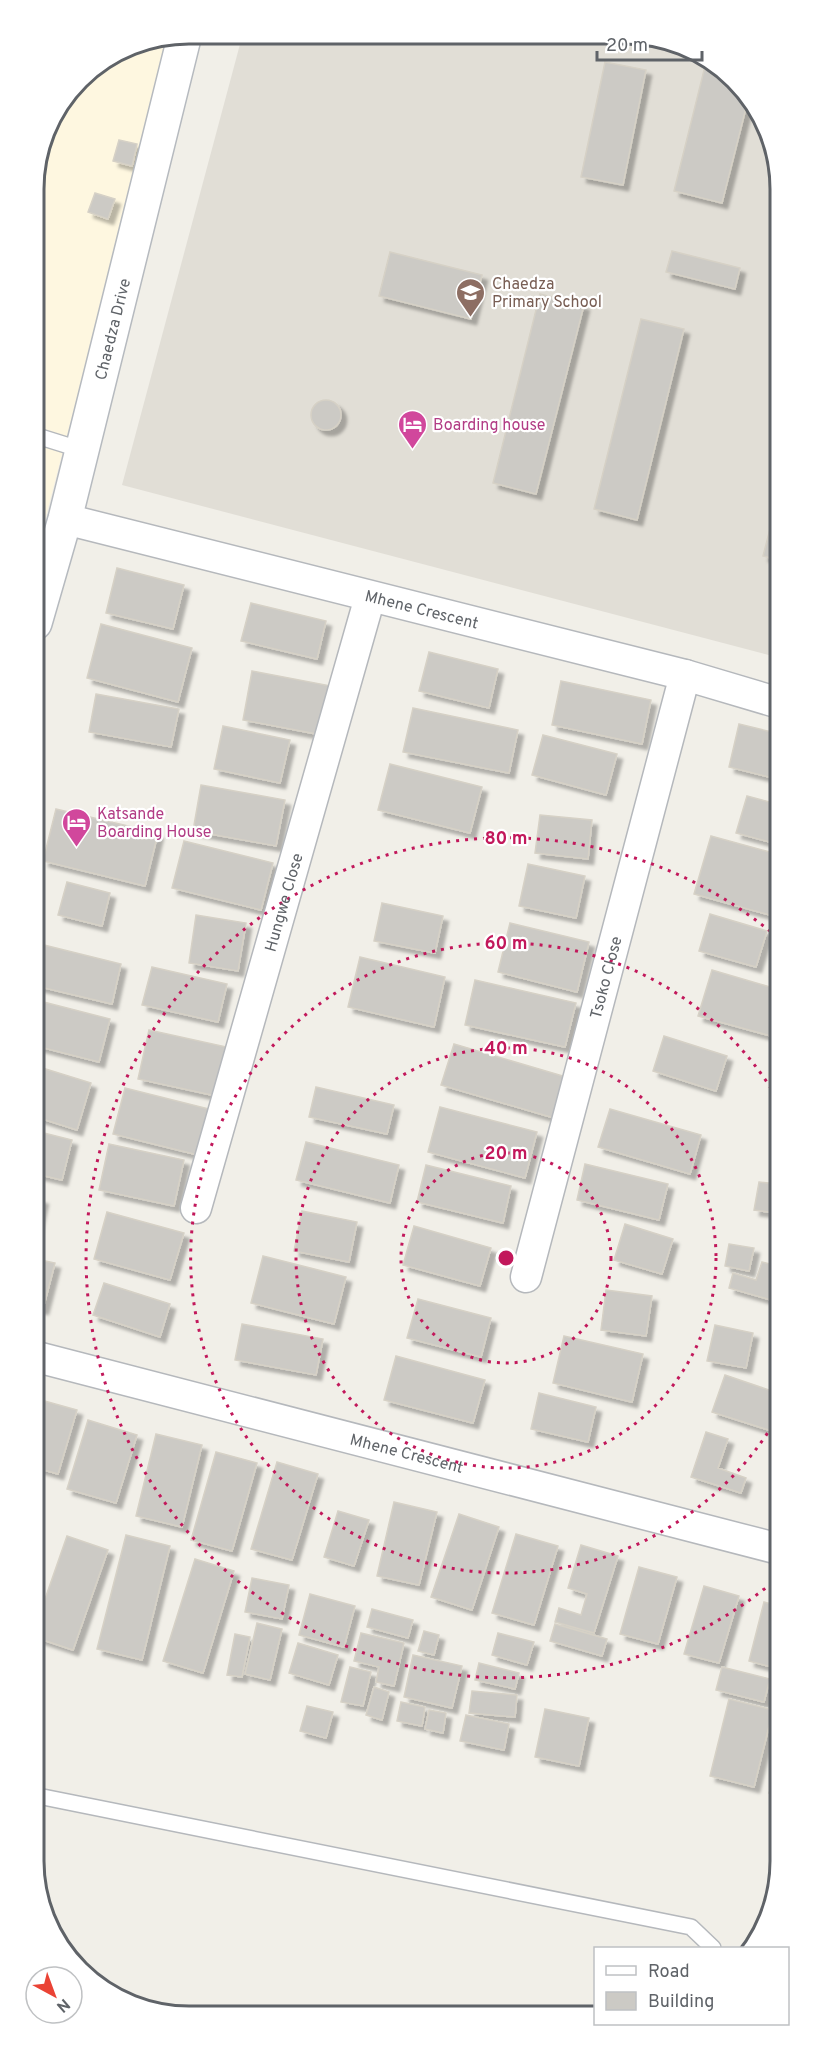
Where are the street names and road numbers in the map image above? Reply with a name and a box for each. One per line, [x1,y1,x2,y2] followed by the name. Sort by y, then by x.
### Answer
[92,276,136,382] street label: Chaedza Drive
[363,587,480,635] street label: Mhene Crescent
[261,851,309,954] street label: Hungwe Close
[587,934,628,1021] street label: Tsoko Close
[348,1430,465,1479] street label: Mhene Crescent

